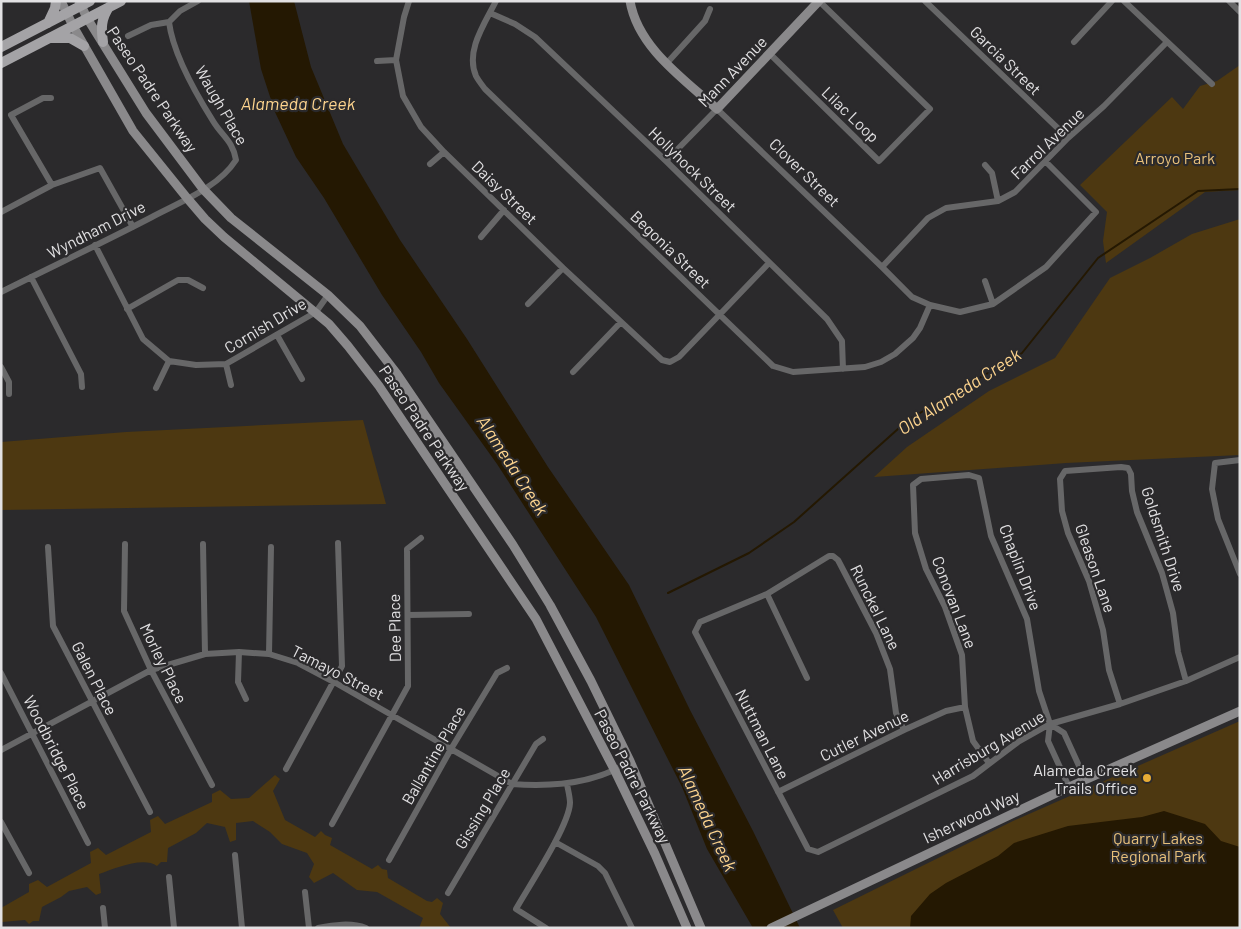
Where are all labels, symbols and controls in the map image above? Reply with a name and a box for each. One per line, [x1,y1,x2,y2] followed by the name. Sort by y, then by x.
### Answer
[104,22,203,156] street label: Paseo Padre Parkway
[967,22,1045,98] street label: Garcia Street
[694,32,770,110] street label: Mann Avenue
[192,62,252,148] street label: Waugh Place
[819,82,883,146] street label: Lilac Loop
[241,92,356,114] water label: Alameda Creek
[1006,103,1088,183] street label: Farrol Avenue
[645,122,741,216] street label: Hollyhock Street
[766,134,844,210] street label: Clover Street
[1135,148,1215,167] park label: Arroyo Park
[468,156,542,228] street label: Daisy Street
[44,196,148,262] street label: Wyndham Drive
[627,206,715,292] street label: Begonia Street
[221,293,309,357] street label: Cornish Drive
[893,343,1025,439] water label: Old Alameda Creek
[376,361,475,495] street label: Paseo Padre Parkway
[473,411,554,519] water label: Alameda Creek
[1138,484,1190,594] street label: Goldsmith Drive
[996,521,1046,613] street label: Chaplin Drive
[1072,521,1120,615] street label: Gleason Lane
[929,553,981,651] street label: Conovan Lane
[847,561,905,653] street label: Runckel Lane
[384,594,404,662] street label: Dee Place
[136,620,192,706] street label: Morley Place
[68,638,122,718] street label: Galen Place
[289,641,387,703] street label: Tamayo Street
[732,686,794,782] street label: Nuttman Lane
[20,692,94,812] street label: Woodbridge Place
[397,702,469,808] street label: Ballantine Place
[817,705,911,765] street label: Cutler Avenue
[591,706,675,847] street label: Paseo Padre Parkway
[928,706,1048,788] street label: Harrisburg Avenue
[1033,760,1137,797] place label: Alameda Creek Trails Office
[674,761,742,875] water label: Alameda Creek
[450,764,514,852] street label: Gissing Place
[1141,772,1153,784] marker: Alameda Creek Trails Office
[920,785,1023,847] street label: Isherwood Way
[1111,828,1205,865] park label: Quarry Lakes Regional Park

